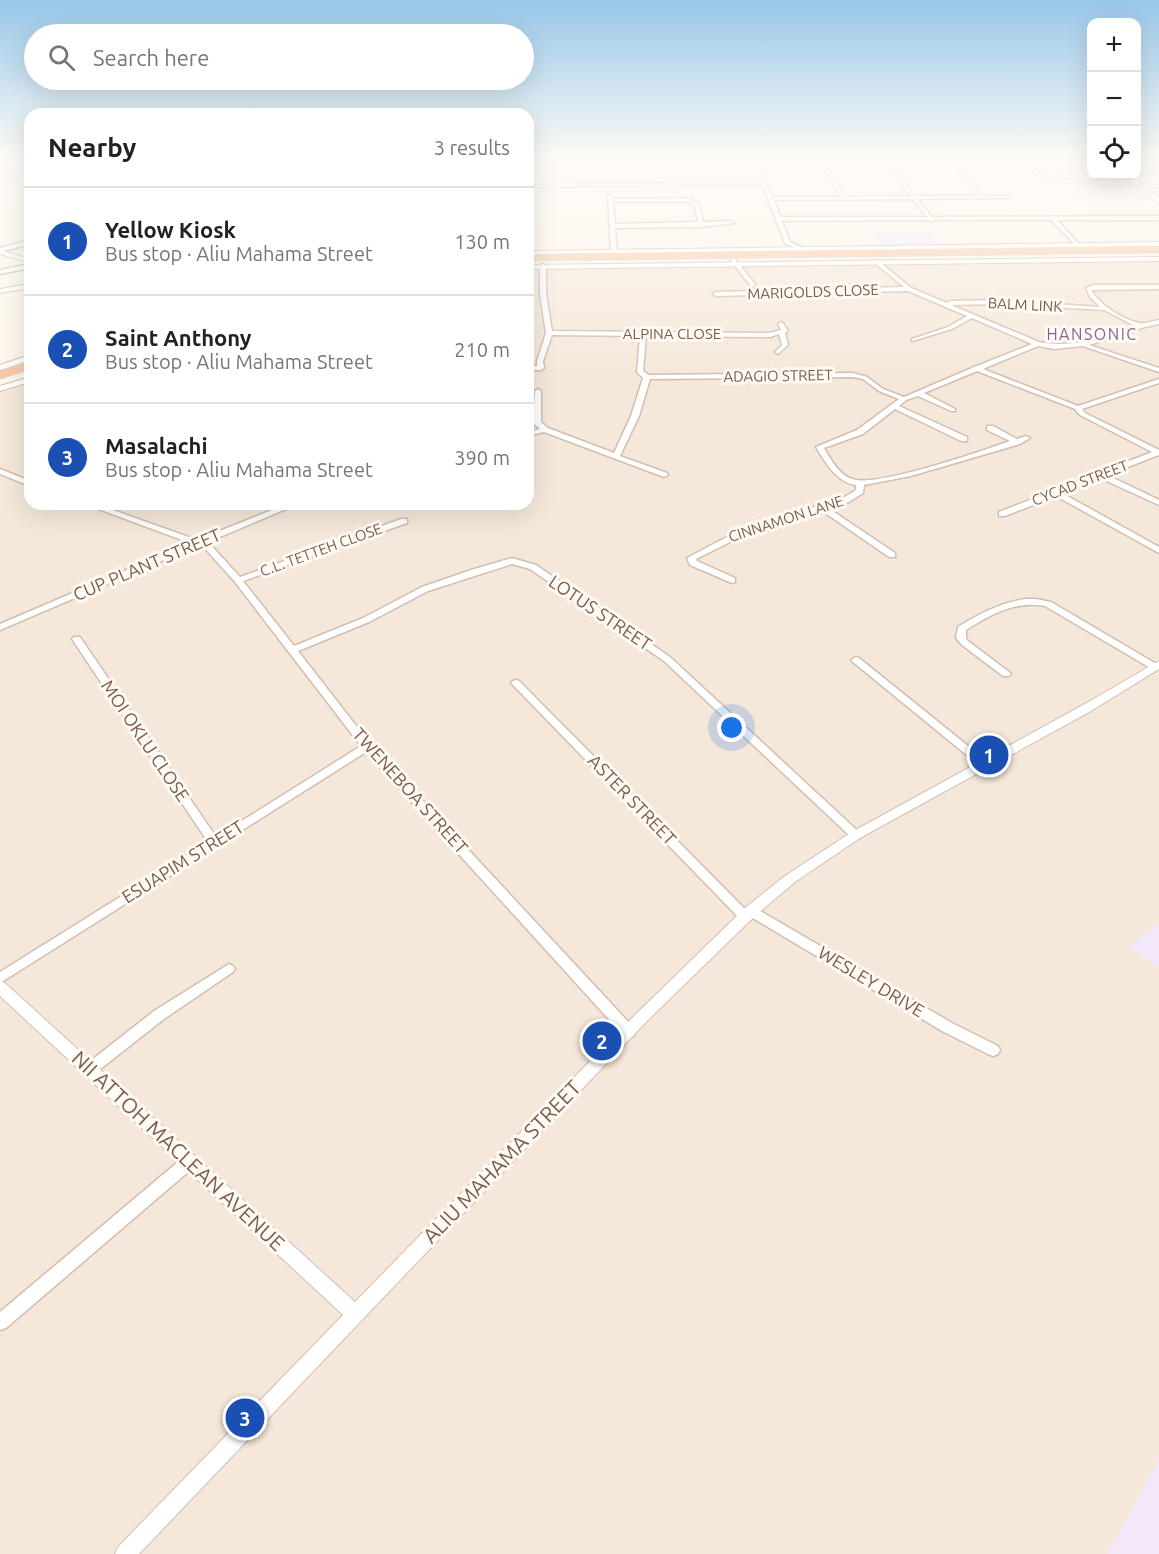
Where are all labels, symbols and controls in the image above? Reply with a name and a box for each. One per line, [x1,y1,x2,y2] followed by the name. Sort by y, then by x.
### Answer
[1087,18,1141,180] map controls
[1087,18,1141,72] button: +
[24,24,534,90] search box
[45,41,78,74] icon: search
[93,45,209,70] text: Search here
[1087,72,1141,126] button: −
[1087,126,1141,180] button: locate
[48,133,136,162] text: Nearby
[434,136,510,159] text: 3 results
[105,217,236,242] text: Yellow Kiosk
[62,230,73,253] text: 1
[454,230,510,253] text: 130 m
[105,242,373,265] text: Bus stop · Aliu Mahama Street
[747,281,879,302] street label: MARIGOLDS CLOSE
[987,294,1063,315] street label: BALM LINK
[105,325,252,350] text: Saint Anthony
[623,325,721,342] street label: ALPINA CLOSE
[1046,325,1138,343] district label: HANSONIC
[62,338,73,361] text: 2
[454,338,510,361] text: 210 m
[105,350,373,373] text: Bus stop · Aliu Mahama Street
[723,366,833,385] street label: ADAGIO STREET
[105,433,208,458] text: Masalachi
[62,446,73,469] text: 3
[454,446,510,469] text: 390 m
[1029,456,1131,509] street label: CYCAD STREET
[105,458,373,481] text: Bus stop · Aliu Mahama Street
[726,492,846,545] street label: CINNAMON LANE
[257,520,384,580] street label: C.L. TETTEH CLOSE
[70,524,223,604] street label: CUP PLANT STREET
[546,571,655,654] street label: LOTUS STREET
[98,676,194,805] street label: MOI OKLU CLOSE
[717,713,746,742] your location
[349,723,472,857] street label: TWENEBOA STREET
[970,732,1008,777] pin: 1
[585,750,681,849] street label: ASTER STREET
[118,816,247,907] street label: ESUAPIM STREET
[815,942,928,1021] street label: WESLEY DRIVE
[582,1018,622,1064] pin: 2
[67,1045,290,1255] street label: NII ATTOH MACLEAN AVENUE
[417,1075,585,1248] street label: ALIU MAHAMA STREET
[226,1396,264,1440] pin: 3

